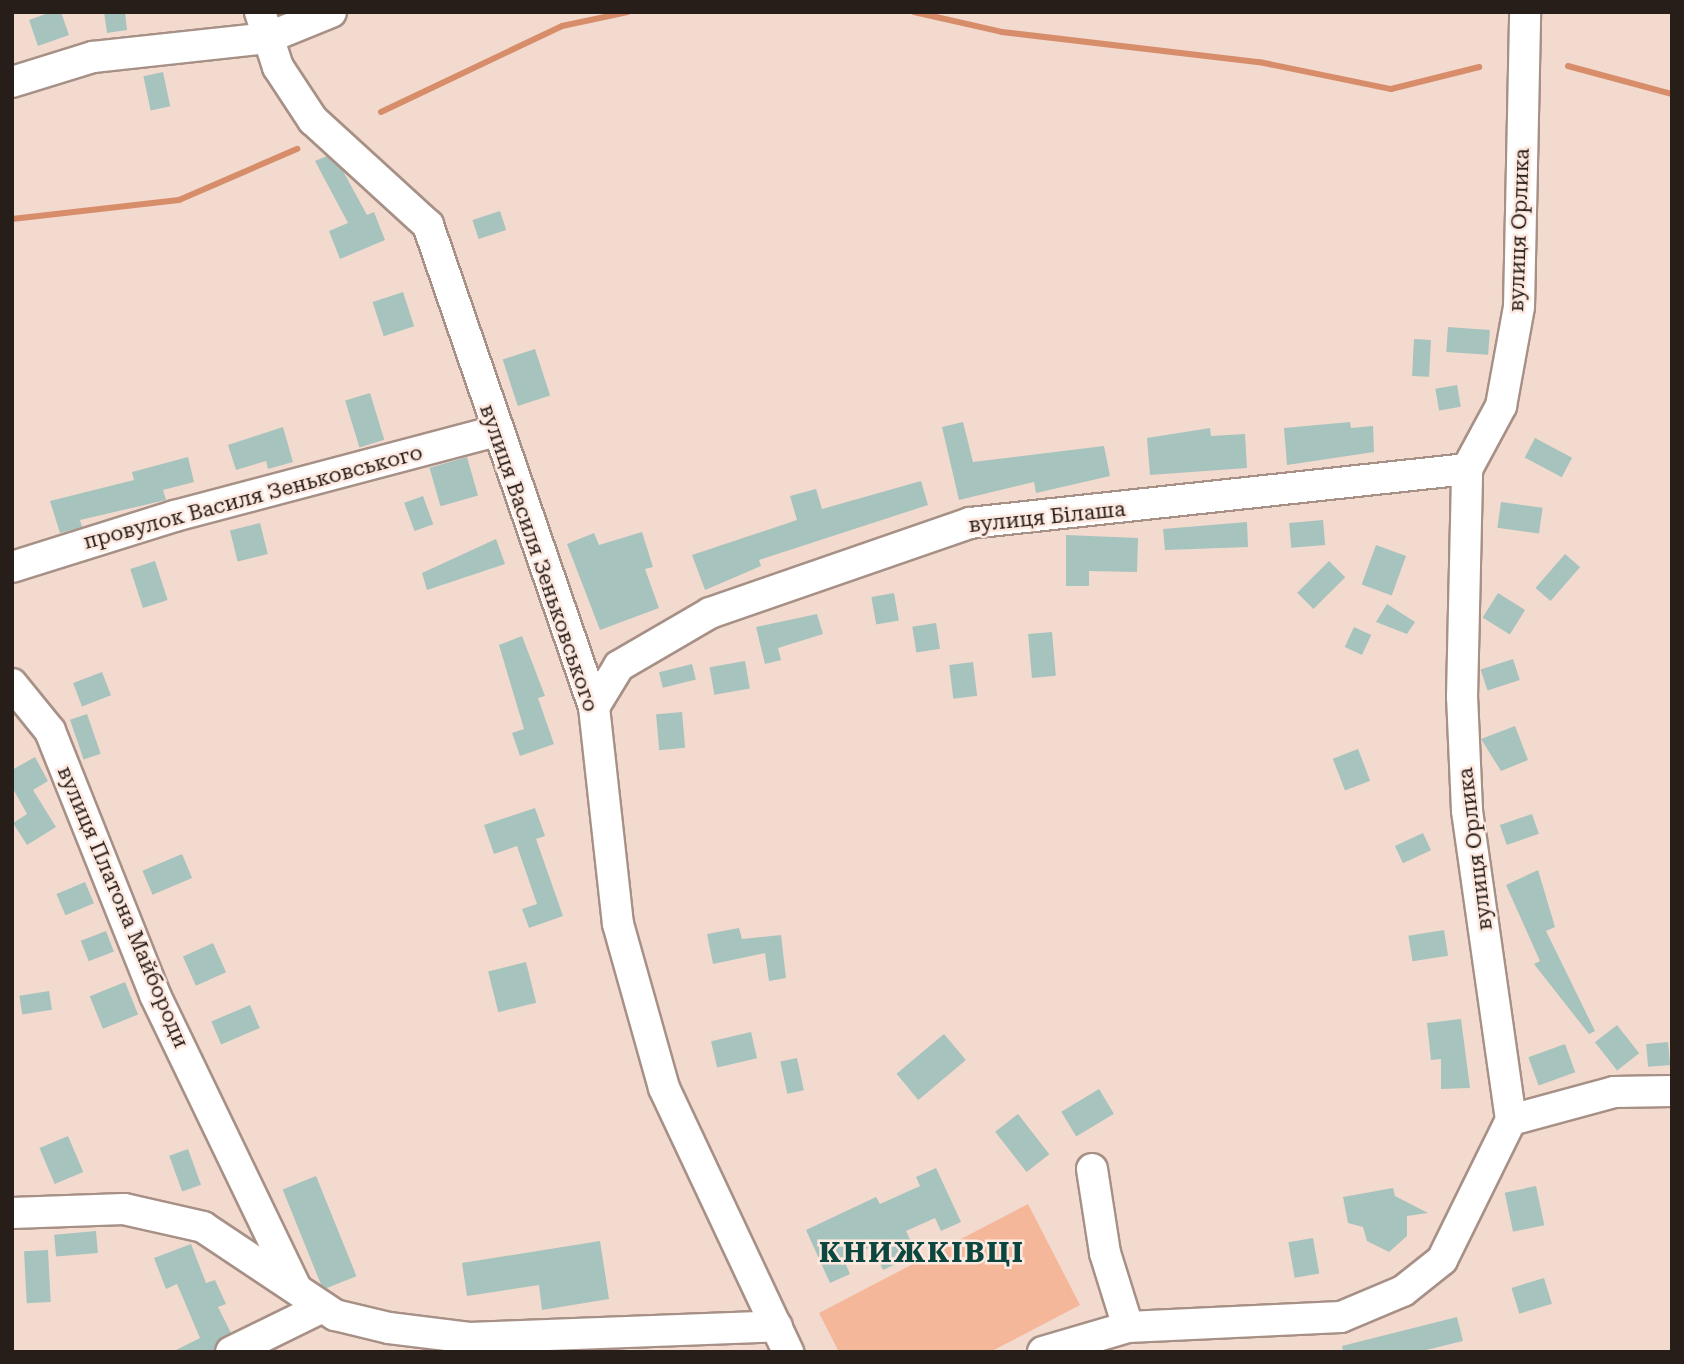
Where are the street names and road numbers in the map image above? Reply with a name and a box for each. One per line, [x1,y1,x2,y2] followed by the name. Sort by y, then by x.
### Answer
[1504,148,1534,312] street label: вулиця Орлика
[474,401,604,715] street label: вулиця Василя Зеньковського
[81,440,425,554] street label: провулок Василя Зеньковського
[967,496,1127,538] street label: вулиця Білаша
[52,762,194,1052] street label: вулиця Платона Майбороди
[1453,766,1497,932] street label: вулиця Орлика

